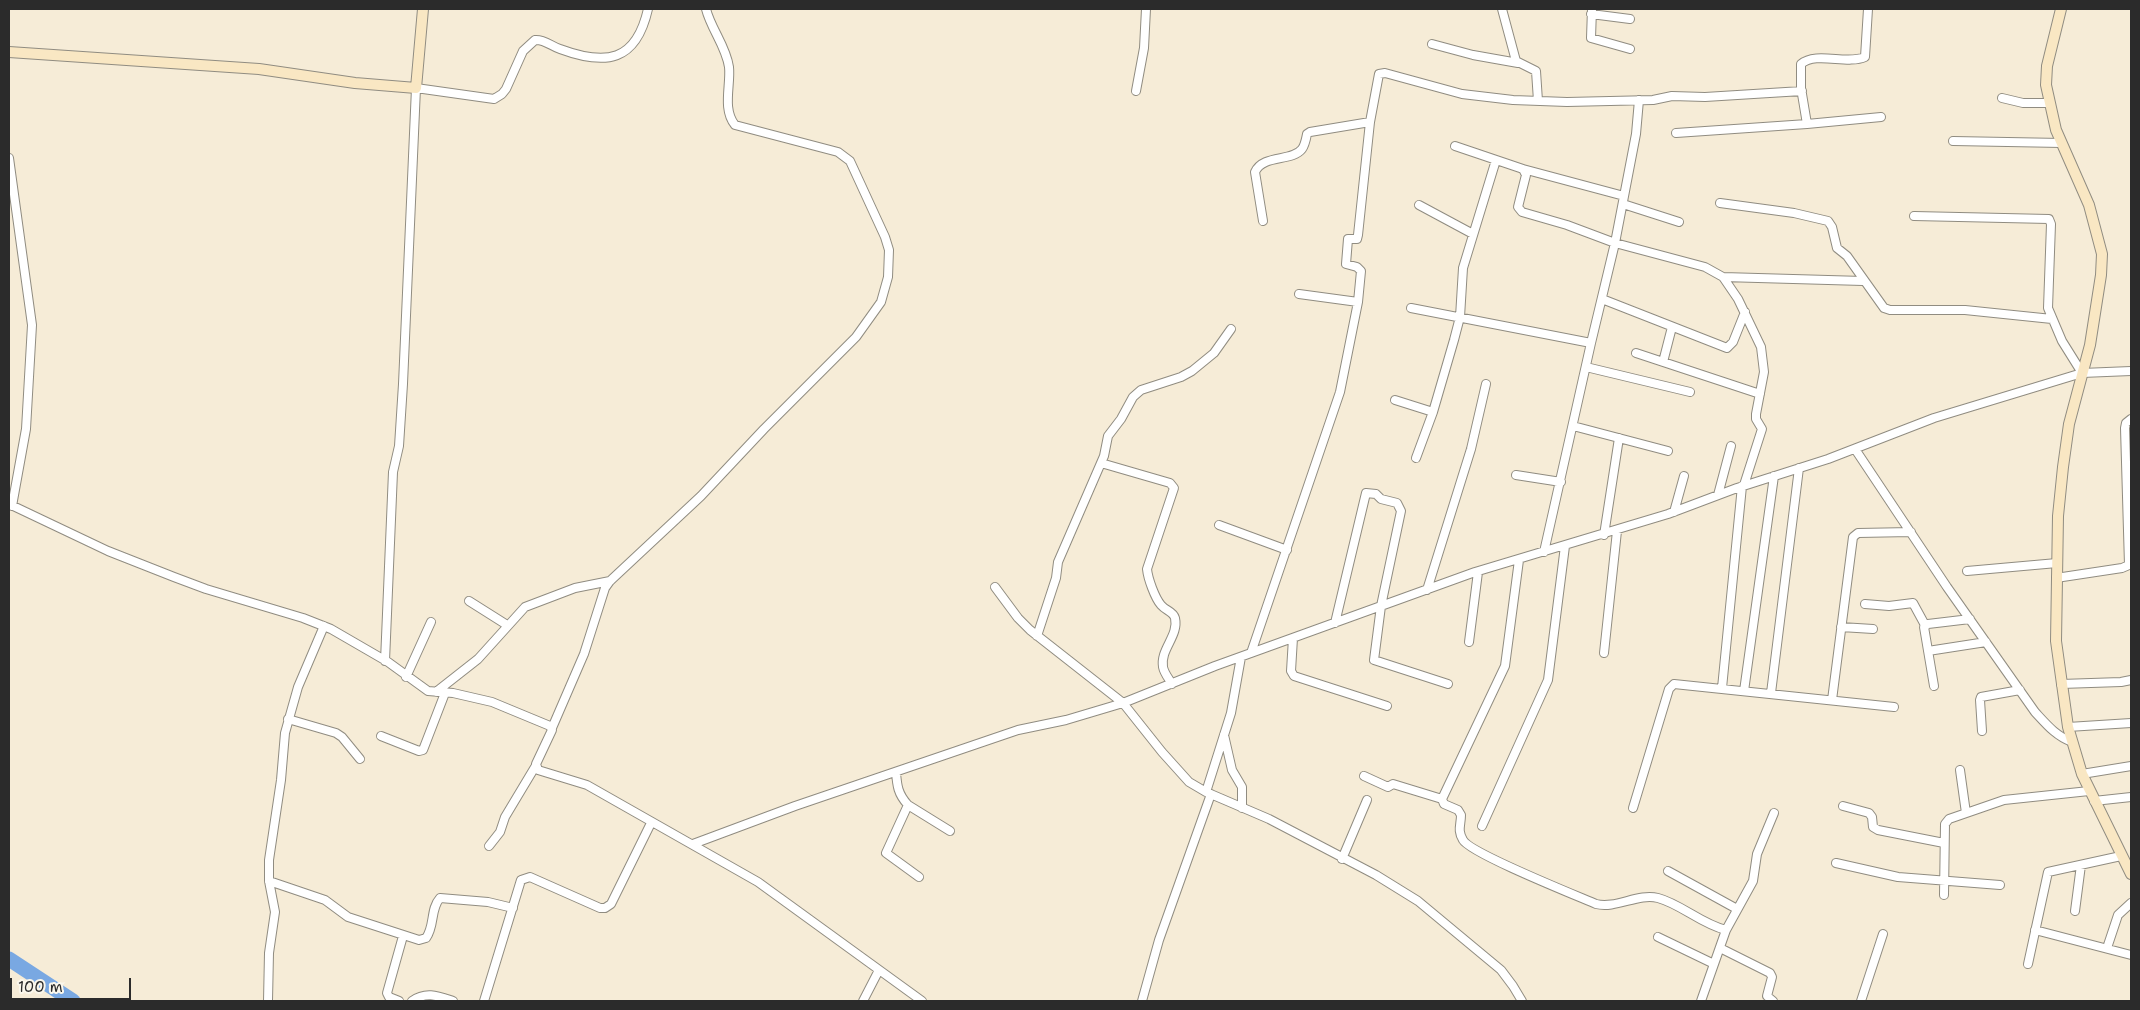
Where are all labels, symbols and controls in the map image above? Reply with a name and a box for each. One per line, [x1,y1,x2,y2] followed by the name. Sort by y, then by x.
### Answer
[12,968,134,1000] scale bar
[18,977,63,997] text: 100 m

